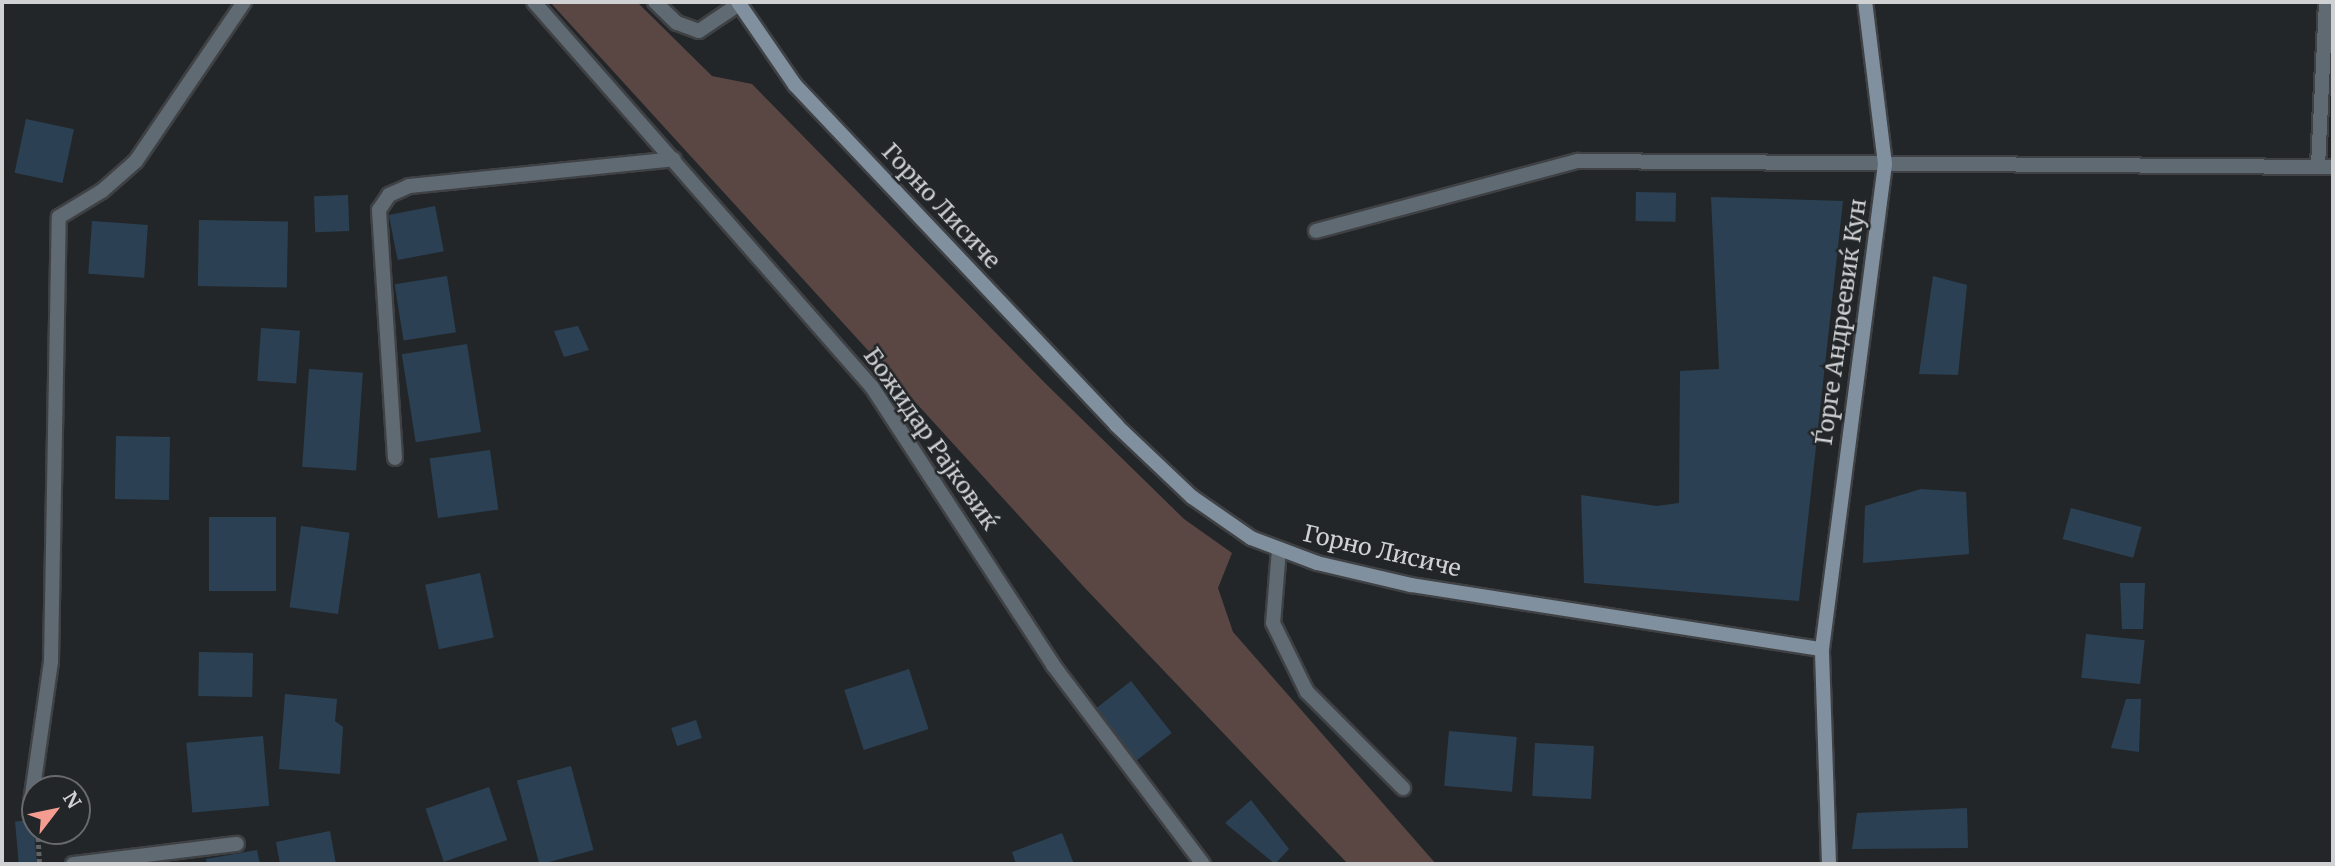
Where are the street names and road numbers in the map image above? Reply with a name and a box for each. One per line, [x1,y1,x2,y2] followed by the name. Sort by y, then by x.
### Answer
[876,138,1006,274] street label: Горно Лисиче
[1810,197,1872,447] street label: Ѓорге Андреевиќ Кун
[858,343,1004,535] street label: Божидар Рајковиќ
[1300,519,1464,583] street label: Горно Лисиче

